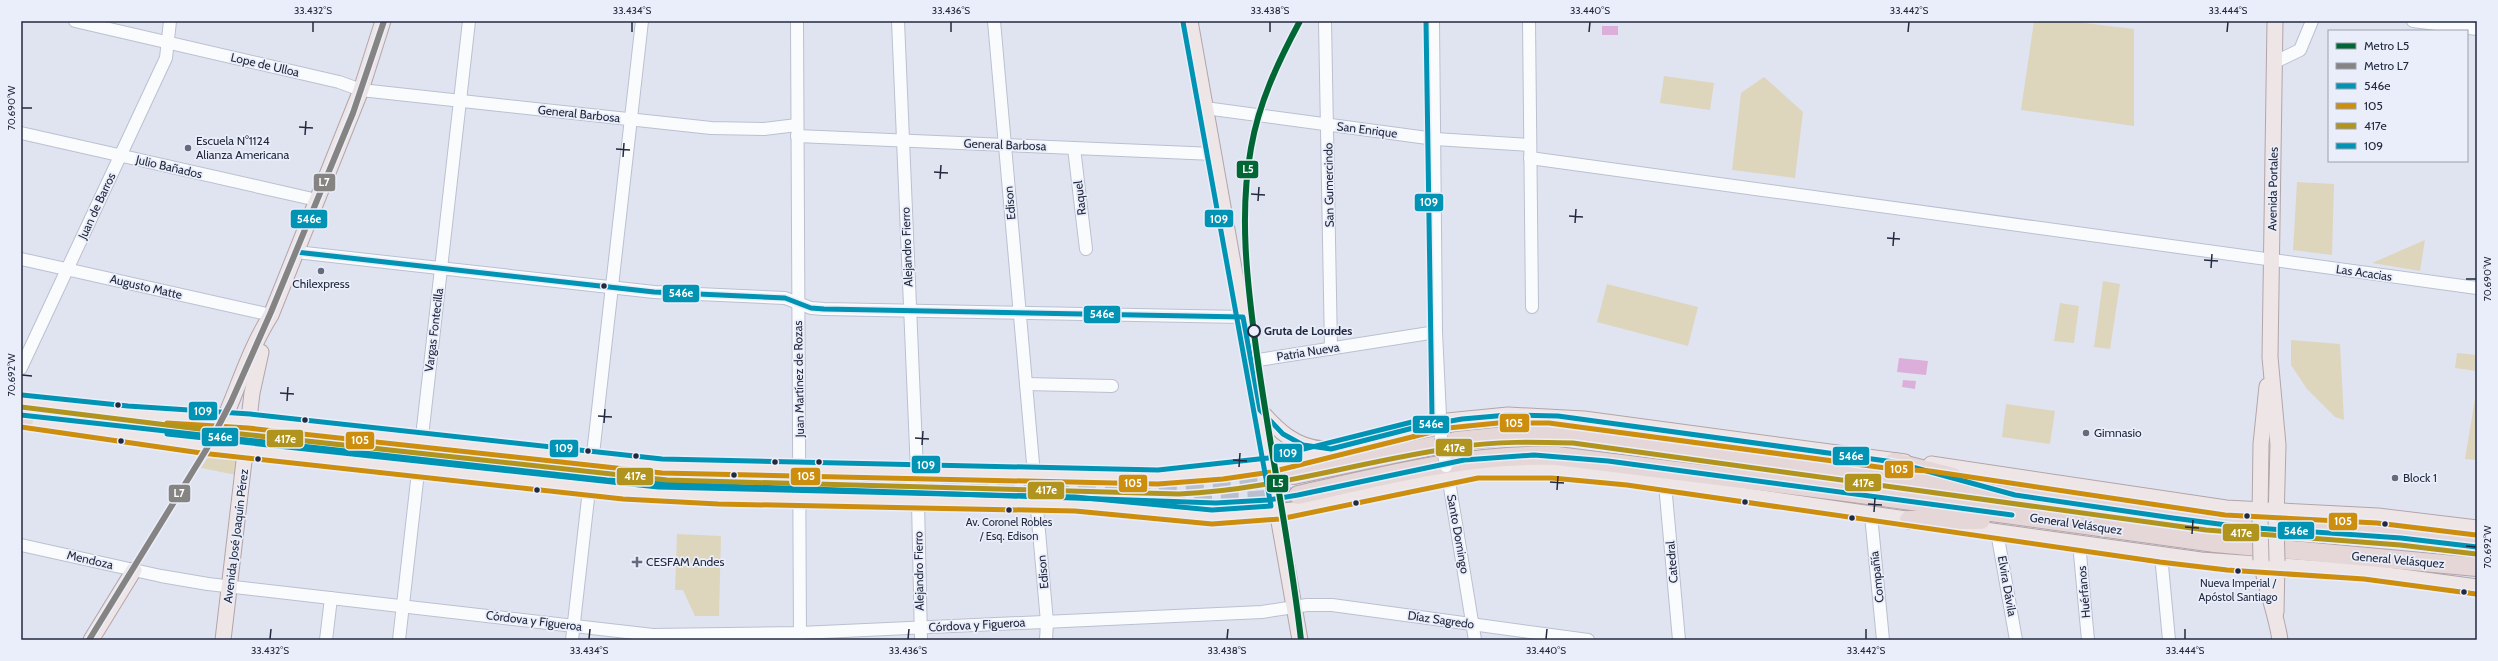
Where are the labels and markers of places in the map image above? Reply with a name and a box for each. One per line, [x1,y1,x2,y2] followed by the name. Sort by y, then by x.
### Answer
[196,133,290,162] place label: Escuela N°1124 Alianza Americana
[183,143,193,153] marker: Escuela N°1124 Alianza Americana
[316,266,326,276] marker: Chilexpress
[292,276,350,291] place label: Chilexpress
[599,281,609,291] unlabelled marker
[1264,323,1352,338] place label: Gruta de Lourdes
[1247,324,1261,338] marker: Gruta de Lourdes
[113,400,123,410] unlabelled marker
[300,415,310,425] unlabelled marker
[2094,425,2142,440] place label: Gimnasio
[2081,428,2091,438] marker: Gimnasio
[116,436,126,446] unlabelled marker
[583,446,593,456] unlabelled marker
[631,451,641,461] unlabelled marker
[253,454,263,464] unlabelled marker
[770,457,780,467] unlabelled marker
[814,457,824,467] unlabelled marker
[729,470,739,480] unlabelled marker
[2403,470,2437,485] place label: Block 1
[2390,473,2400,483] marker: Block 1
[532,485,542,495] unlabelled marker
[1740,497,1750,507] unlabelled marker
[1351,498,1361,508] unlabelled marker
[1004,505,1014,515] marker: Av. Coronel Robles / Esq. Edison
[2242,511,2252,521] unlabelled marker
[1847,513,1857,523] unlabelled marker
[966,515,1053,543] place label: Av. Coronel Robles / Esq. Edison
[2380,519,2390,529] unlabelled marker
[646,554,724,569] place label: CESFAM Andes
[631,556,643,568] marker: CESFAM Andes
[2233,566,2243,576] marker: Nueva Imperial / Apóstol Santiago
[2199,576,2277,604] place label: Nueva Imperial / Apóstol Santiago
[2459,587,2469,597] unlabelled marker

